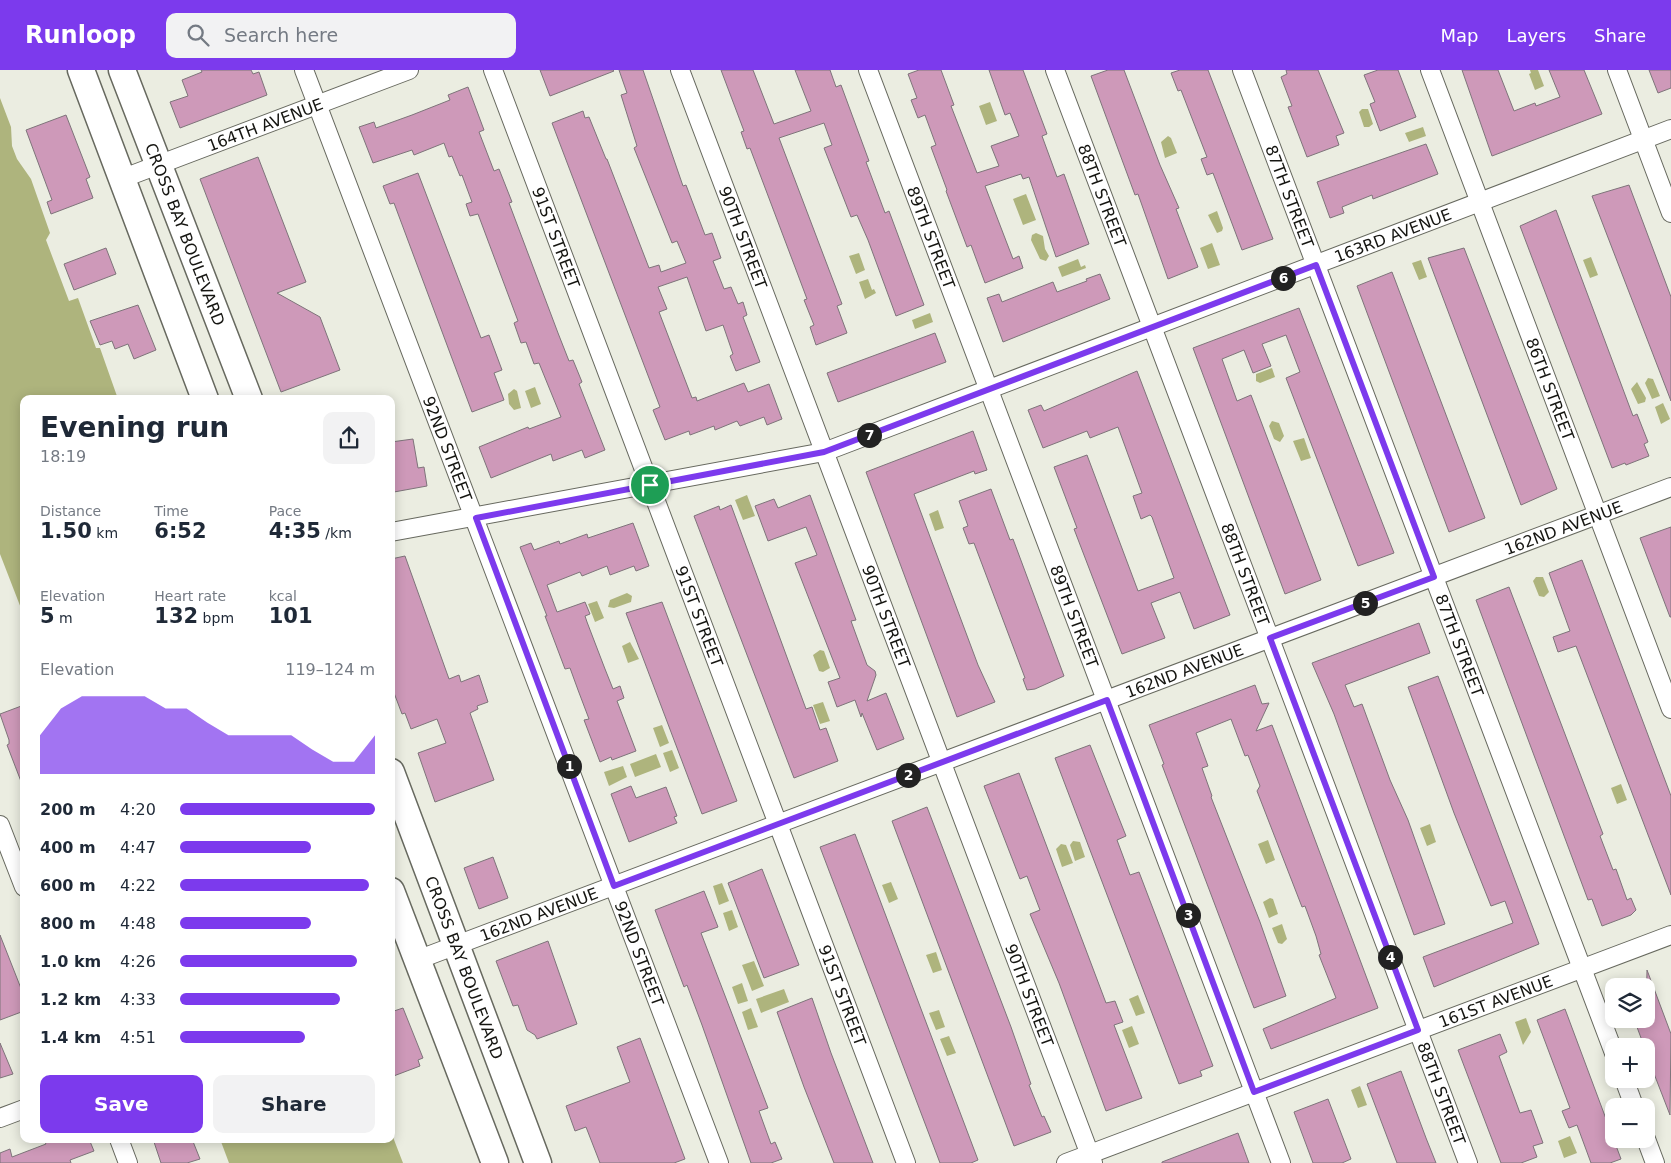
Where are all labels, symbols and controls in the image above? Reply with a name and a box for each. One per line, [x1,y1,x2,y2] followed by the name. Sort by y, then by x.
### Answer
[166,13,516,58] search box
[25,21,136,49] text: Runloop
[184,21,212,49] icon: search
[224,24,338,46] text: Search here
[1440,25,1478,46] text: Map
[1506,25,1566,46] text: Layers
[1594,25,1646,46] text: Share
[204,94,326,155] street label: 164TH AVENUE
[142,140,229,328] street label: CROSS BAY BOULEVARD
[1074,141,1130,250] street label: 88TH STREET
[1262,142,1318,250] street label: 87TH STREET
[715,183,771,292] street label: 90TH STREET
[903,183,959,292] street label: 89TH STREET
[529,184,584,291] street label: 91ST STREET
[1331,204,1454,266] street label: 163RD AVENUE
[1270,266,1296,290] pin: 6
[1279,270,1288,286] text: 6
[1522,335,1578,443] street label: 86TH STREET
[419,393,476,504] street label: 92ND STREET
[40,411,229,444] text: Evening run
[323,412,375,464] button: share
[856,422,882,448] pin: 7
[865,427,874,443] text: 7
[40,447,86,466] text: 18:19
[629,464,671,506] pin
[636,471,664,499] icon: arrive
[1501,497,1625,559] street label: 162ND AVENUE
[40,503,101,519] text: Distance
[154,503,189,519] text: Time
[269,503,301,519] text: Pace
[40,519,92,543] text: 1.50
[154,519,207,543] text: 6:52
[269,519,321,543] text: 4:35
[1217,520,1274,628] street label: 88TH STREET
[92,525,118,541] text: km
[321,525,352,541] text: /km
[858,562,915,671] street label: 90TH STREET
[1046,562,1103,671] street label: 89TH STREET
[672,563,727,670] street label: 91ST STREET
[40,588,105,604] text: Elevation
[154,588,226,604] text: Heart rate
[269,588,297,604] text: kcal
[1352,590,1378,616] pin: 5
[1432,591,1488,699] street label: 87TH STREET
[1361,595,1370,611] text: 5
[40,604,55,628] text: 5
[154,604,198,628] text: 132
[269,604,313,628] text: 101
[55,610,73,626] text: m
[198,610,234,626] text: bpm
[1123,640,1246,702] street label: 162ND AVENUE
[40,660,114,679] text: Elevation
[285,660,375,679] text: 119–124 m
[556,754,582,778] pin: 1
[565,758,574,774] text: 1
[896,762,920,788] pin: 2
[904,767,913,783] text: 2
[40,800,96,819] text: 200 m
[120,800,156,819] text: 4:20
[40,838,96,857] text: 400 m
[120,838,156,857] text: 4:47
[421,873,508,1062] street label: CROSS BAY BOULEVARD
[40,876,96,895] text: 600 m
[120,876,156,895] text: 4:22
[477,883,600,945] street label: 162ND AVENUE
[611,898,668,1009] street label: 92ND STREET
[1176,902,1200,928] pin: 3
[1184,907,1193,923] text: 3
[40,914,96,933] text: 800 m
[120,914,156,933] text: 4:48
[1002,941,1058,1049] street label: 90TH STREET
[815,942,870,1049] street label: 91ST STREET
[1378,944,1402,970] pin: 4
[1386,949,1395,965] text: 4
[40,952,101,971] text: 1.0 km
[120,952,156,971] text: 4:26
[1436,971,1555,1031] street label: 161ST AVENUE
[1605,978,1655,1148] map controls
[1605,978,1655,1028] button: layers
[40,990,101,1009] text: 1.2 km
[120,990,156,1009] text: 4:33
[40,1028,101,1047] text: 1.4 km
[120,1028,156,1047] text: 4:51
[1605,1038,1655,1088] button: +
[1414,1039,1470,1148] street label: 88TH STREET
[40,1075,203,1133] button: Save
[213,1075,375,1133] button: Share
[1605,1098,1655,1148] button: −

